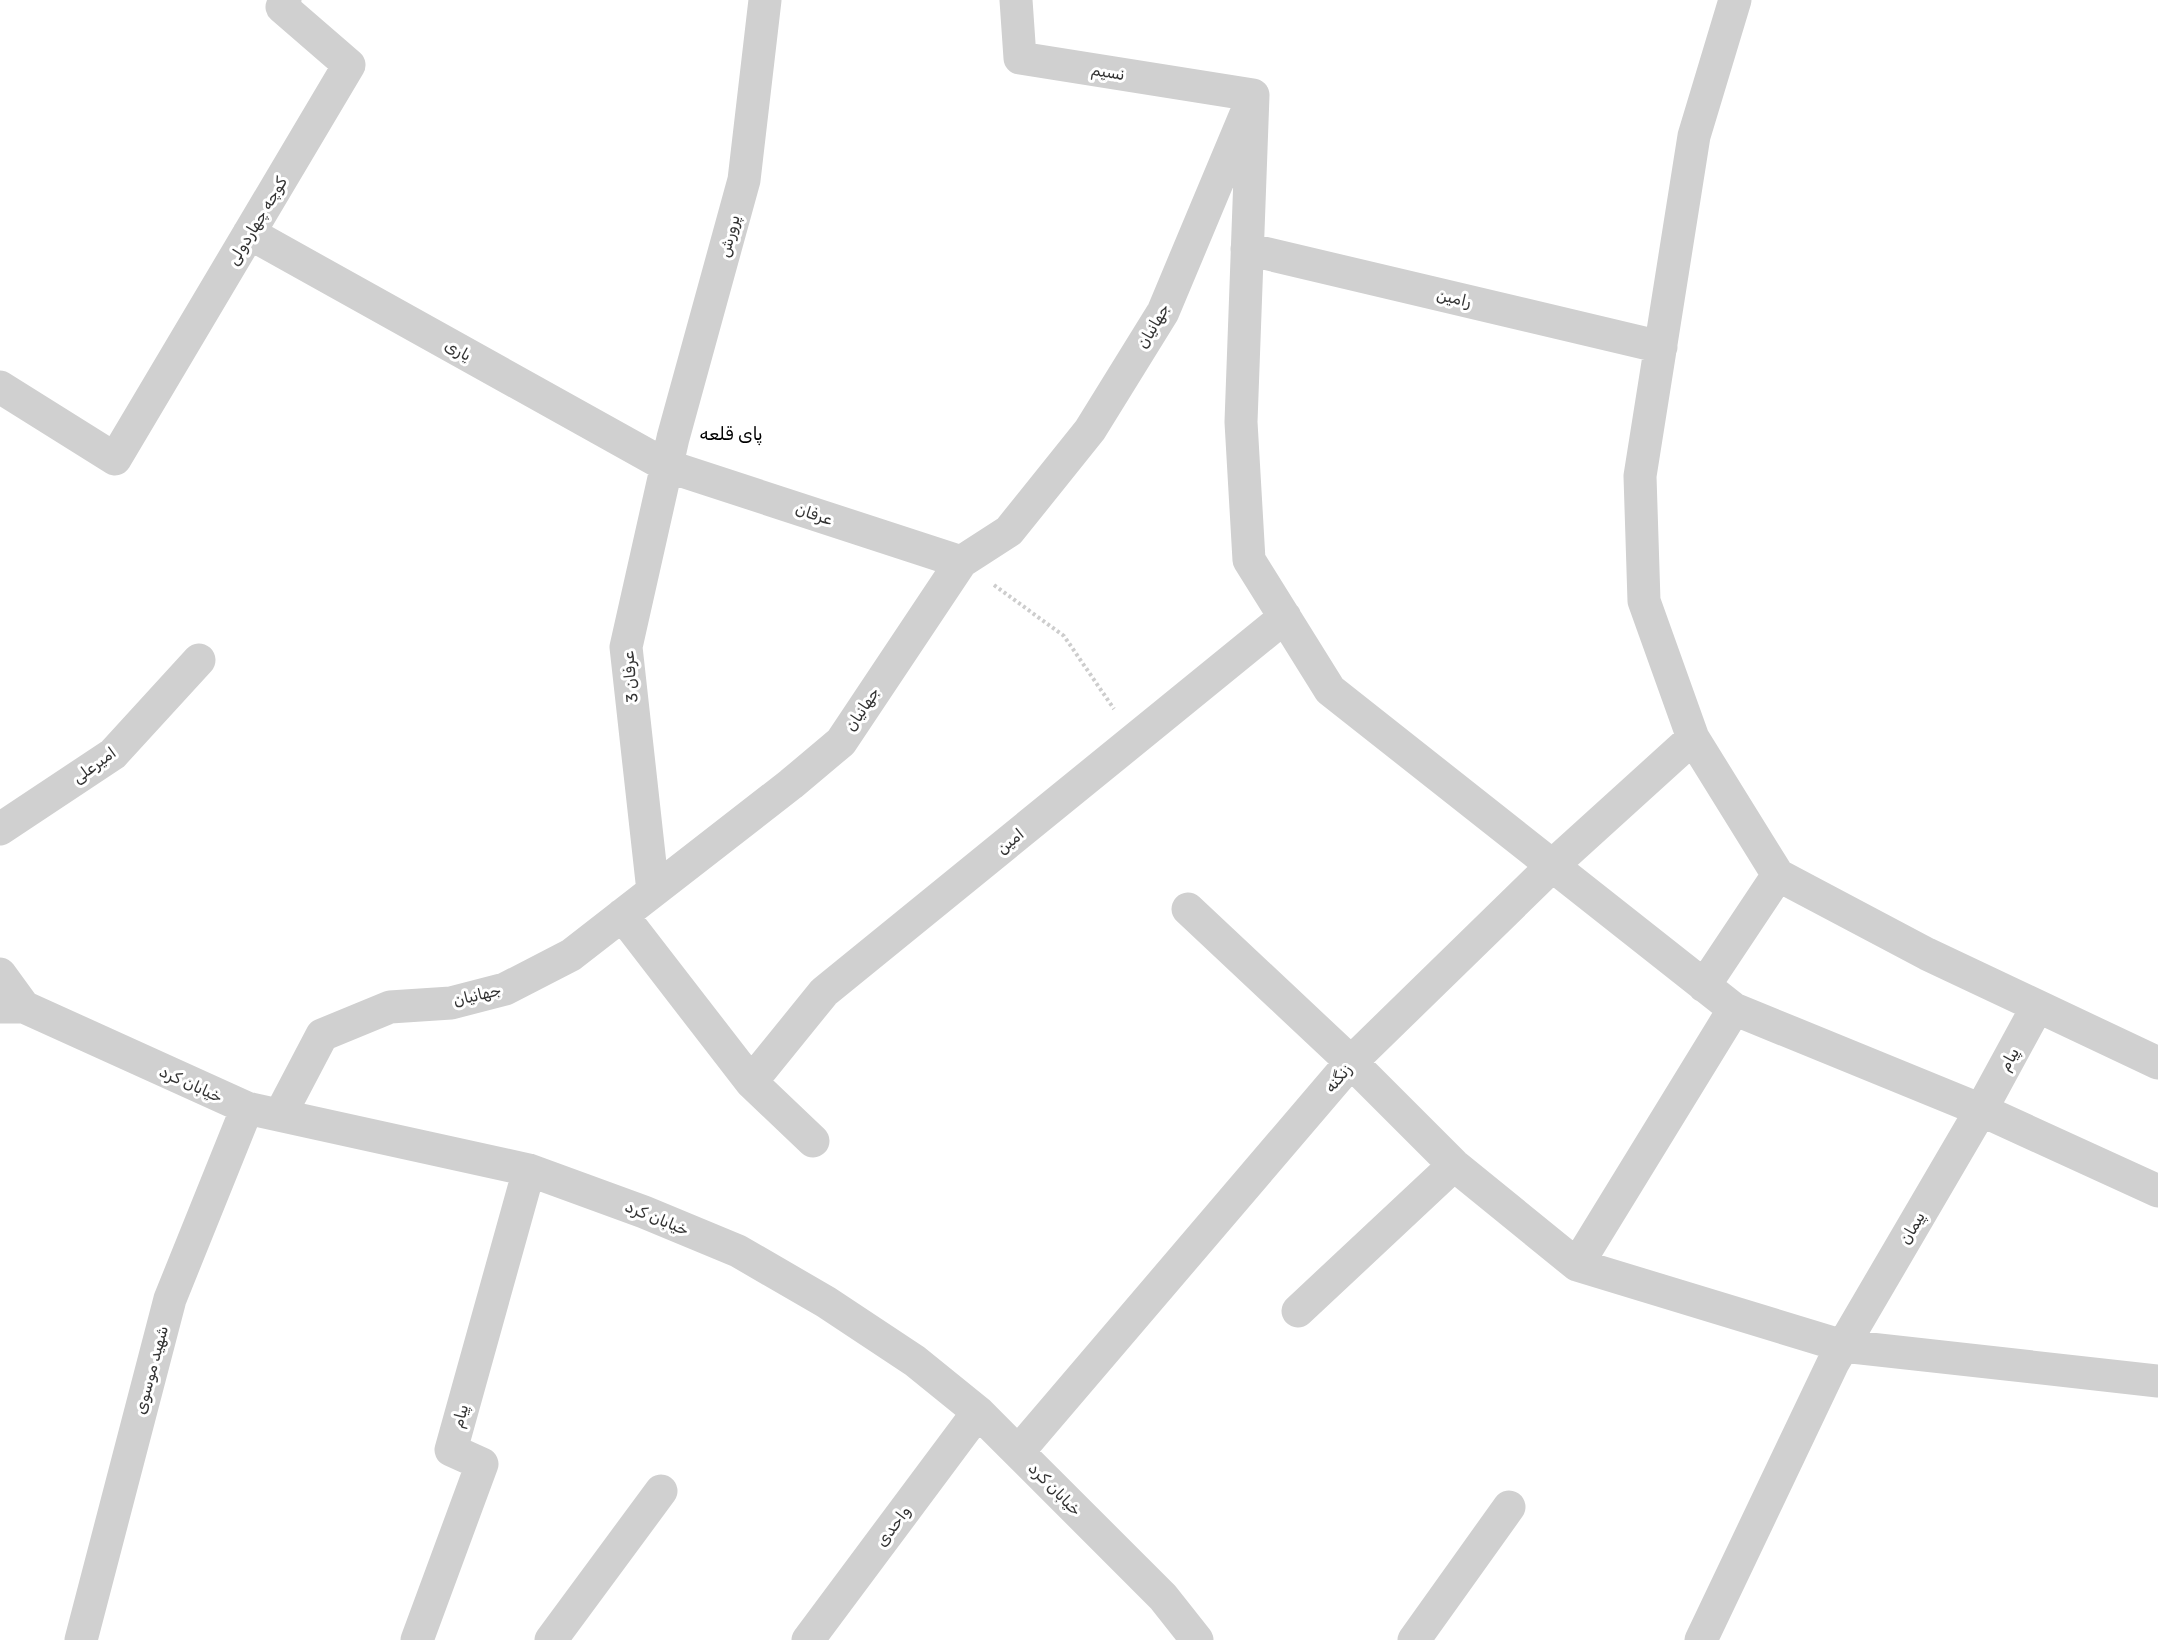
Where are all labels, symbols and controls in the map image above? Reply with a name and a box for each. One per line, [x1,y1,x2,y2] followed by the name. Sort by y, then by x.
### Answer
[1090,60,1126,85] street label: نسیم
[223,173,292,269] street label: کوچه چهاردولی
[714,213,745,260] street label: پرورش
[1435,285,1473,312] street label: رامین
[1133,300,1174,352] street label: جهانیان
[441,335,474,366] street label: یاری
[699,423,763,446] district label: پای قلعه
[793,499,835,530] street label: عرفان
[618,650,643,704] street label: عرفان 3
[841,683,884,735] street label: جهانیان
[68,743,120,788] street label: امیرعلی
[992,824,1028,858] street label: امین
[451,980,503,1011] street label: جهانیان
[1995,1044,2024,1074] street label: پیام
[1320,1060,1356,1097] street label: زنگنه
[156,1062,226,1107] street label: خیابان کرد
[622,1197,692,1240] street label: خیابان کرد
[1895,1208,1930,1248] street label: پیمان
[130,1324,173,1417] street label: شهید موسوی
[448,1402,473,1430] street label: پیام
[1024,1458,1086,1520] street label: خیابان کرد
[872,1502,915,1551] street label: واحدی

